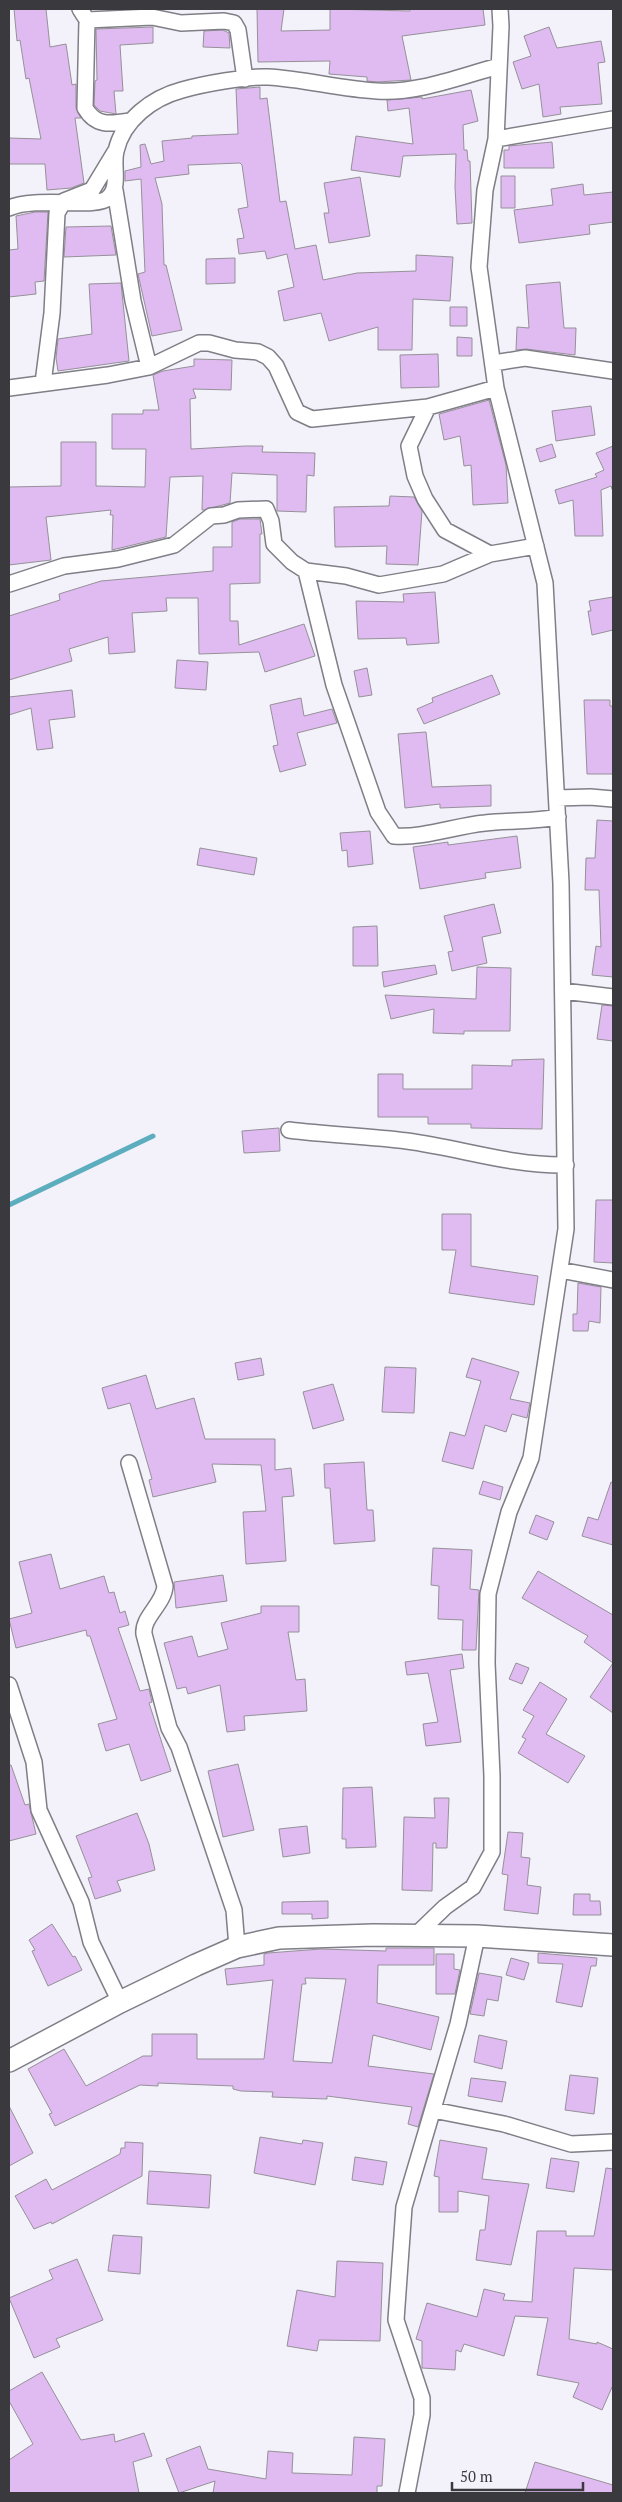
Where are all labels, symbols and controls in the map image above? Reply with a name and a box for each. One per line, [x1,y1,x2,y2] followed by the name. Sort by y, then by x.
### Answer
[452,2460,583,2492] scale bar
[460,2466,493,2486] text: 50 m

